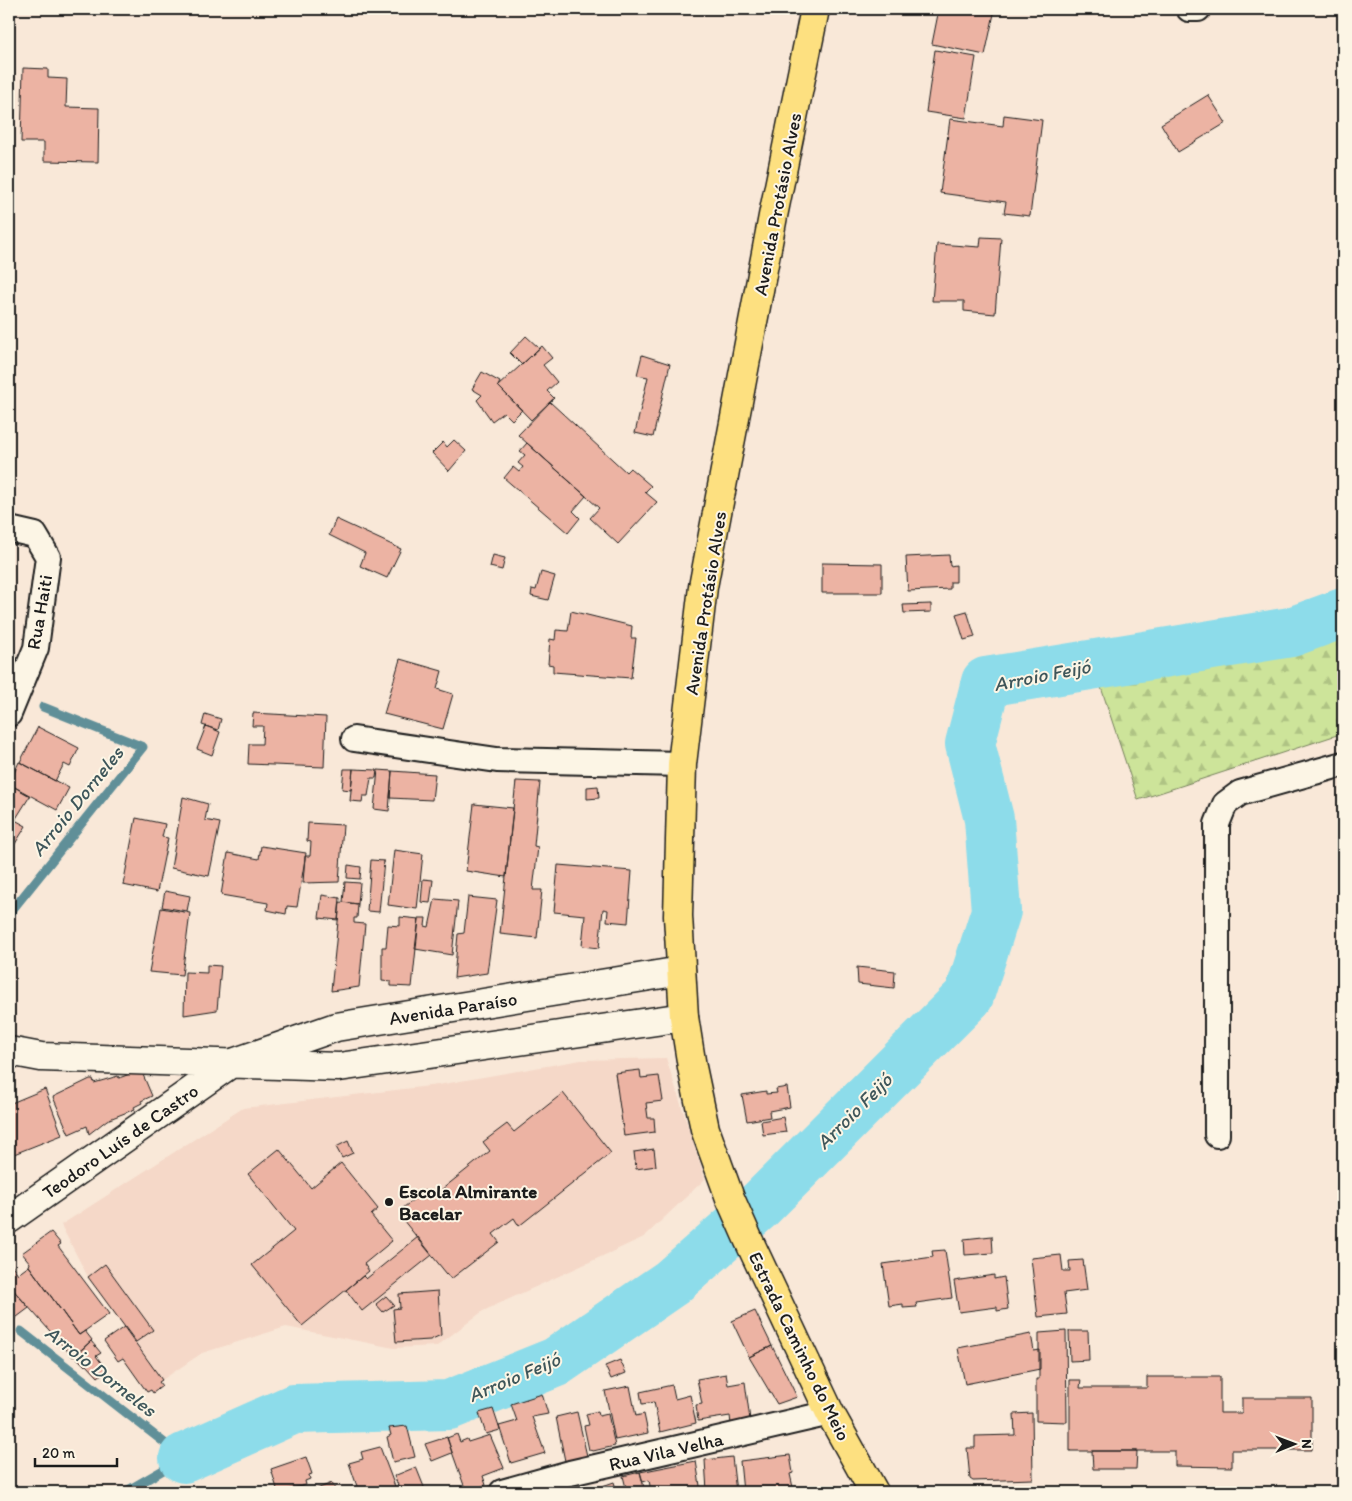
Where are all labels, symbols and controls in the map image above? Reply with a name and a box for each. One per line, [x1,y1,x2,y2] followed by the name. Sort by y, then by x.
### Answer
[748,111,806,297] street label: Avenida Protásio Alves
[680,510,731,697] street label: Avenida Protásio Alves
[22,573,57,651] street label: Rua Haiti
[992,654,1093,696] water label: Arroio Feijó
[25,740,129,861] water label: Arroio Dorneles
[387,987,519,1030] street label: Avenida Paraíso
[811,1067,898,1154] water label: Arroio Feijó
[38,1079,203,1204] street label: Teodoro Luís de Castro
[399,1180,537,1225] place label: Escola Almirante Bacelar
[383,1196,395,1208] marker: Escola Almirante Bacelar
[744,1248,855,1444] street label: Estrada Caminho do Meio
[41,1320,162,1422] water label: Arroio Dorneles
[464,1347,564,1407] water label: Arroio Feijó
[1270,1418,1320,1468] north arrow
[607,1427,726,1476] street label: Rua Vila Velha
[35,1436,118,1468] scale bar
[1298,1439,1315,1449] text: N
[42,1444,76,1462] text: 20 m

